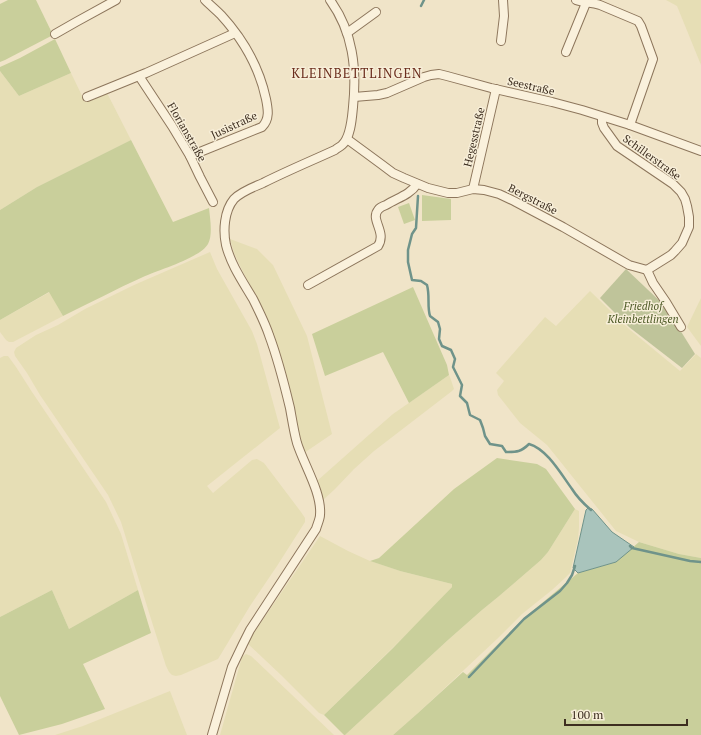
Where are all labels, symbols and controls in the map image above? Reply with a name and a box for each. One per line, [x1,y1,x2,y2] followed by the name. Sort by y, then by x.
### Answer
[291,64,423,82] district label: KLEINBETTLINGEN
[506,74,556,98] street label: Seestraße
[164,100,210,165] street label: Florianstraße
[460,105,488,168] street label: Hegesstraße
[209,108,260,142] street label: Jusistraße
[620,131,684,183] street label: Schillerstraße
[506,181,560,218] street label: Bergstraße
[607,299,678,326] park label: Friedhof Kleinbettlingen
[565,701,687,727] scale bar
[571,707,604,722] text: 100 m

